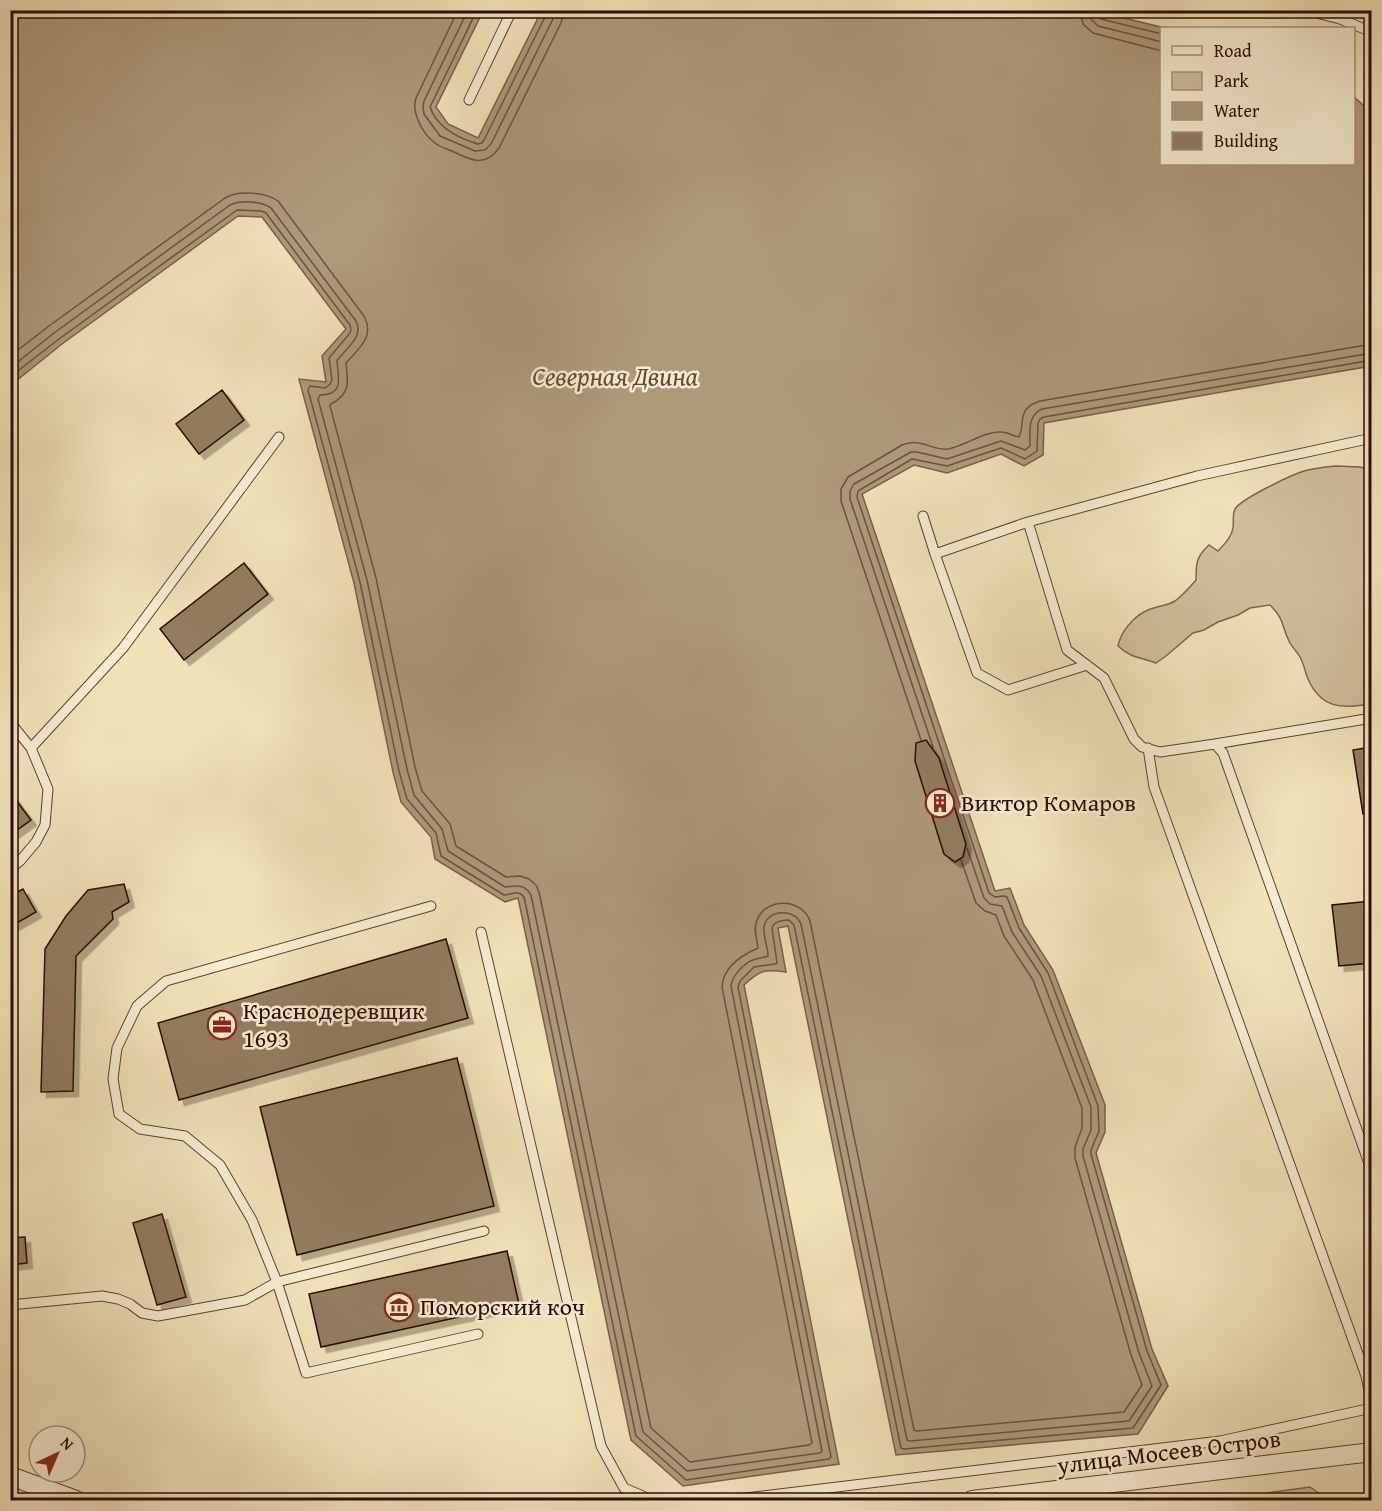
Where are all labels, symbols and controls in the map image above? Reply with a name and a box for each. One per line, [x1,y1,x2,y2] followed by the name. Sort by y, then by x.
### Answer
[1160,27,1355,165] legend
[1214,37,1252,64] text: Road
[1214,67,1250,94] text: Park
[1214,97,1260,124] text: Water
[1214,127,1278,154] text: Building
[532,356,698,395] water label: Северная Двина
[961,785,1136,820] place label: Виктор Комаров
[924,787,956,819] building icon: Виктор Комаров
[243,993,425,1056] place label: Краснодеревщик 1693
[206,1009,238,1041] office icon: Краснодеревщик 1693
[420,1289,585,1324] place label: Поморский коч
[383,1291,415,1323] museum icon: Поморский коч
[1054,1420,1283,1483] street label: улица Мосеев Остров
[27,1424,87,1484] north arrow
[55,1431,80,1456] text: N

